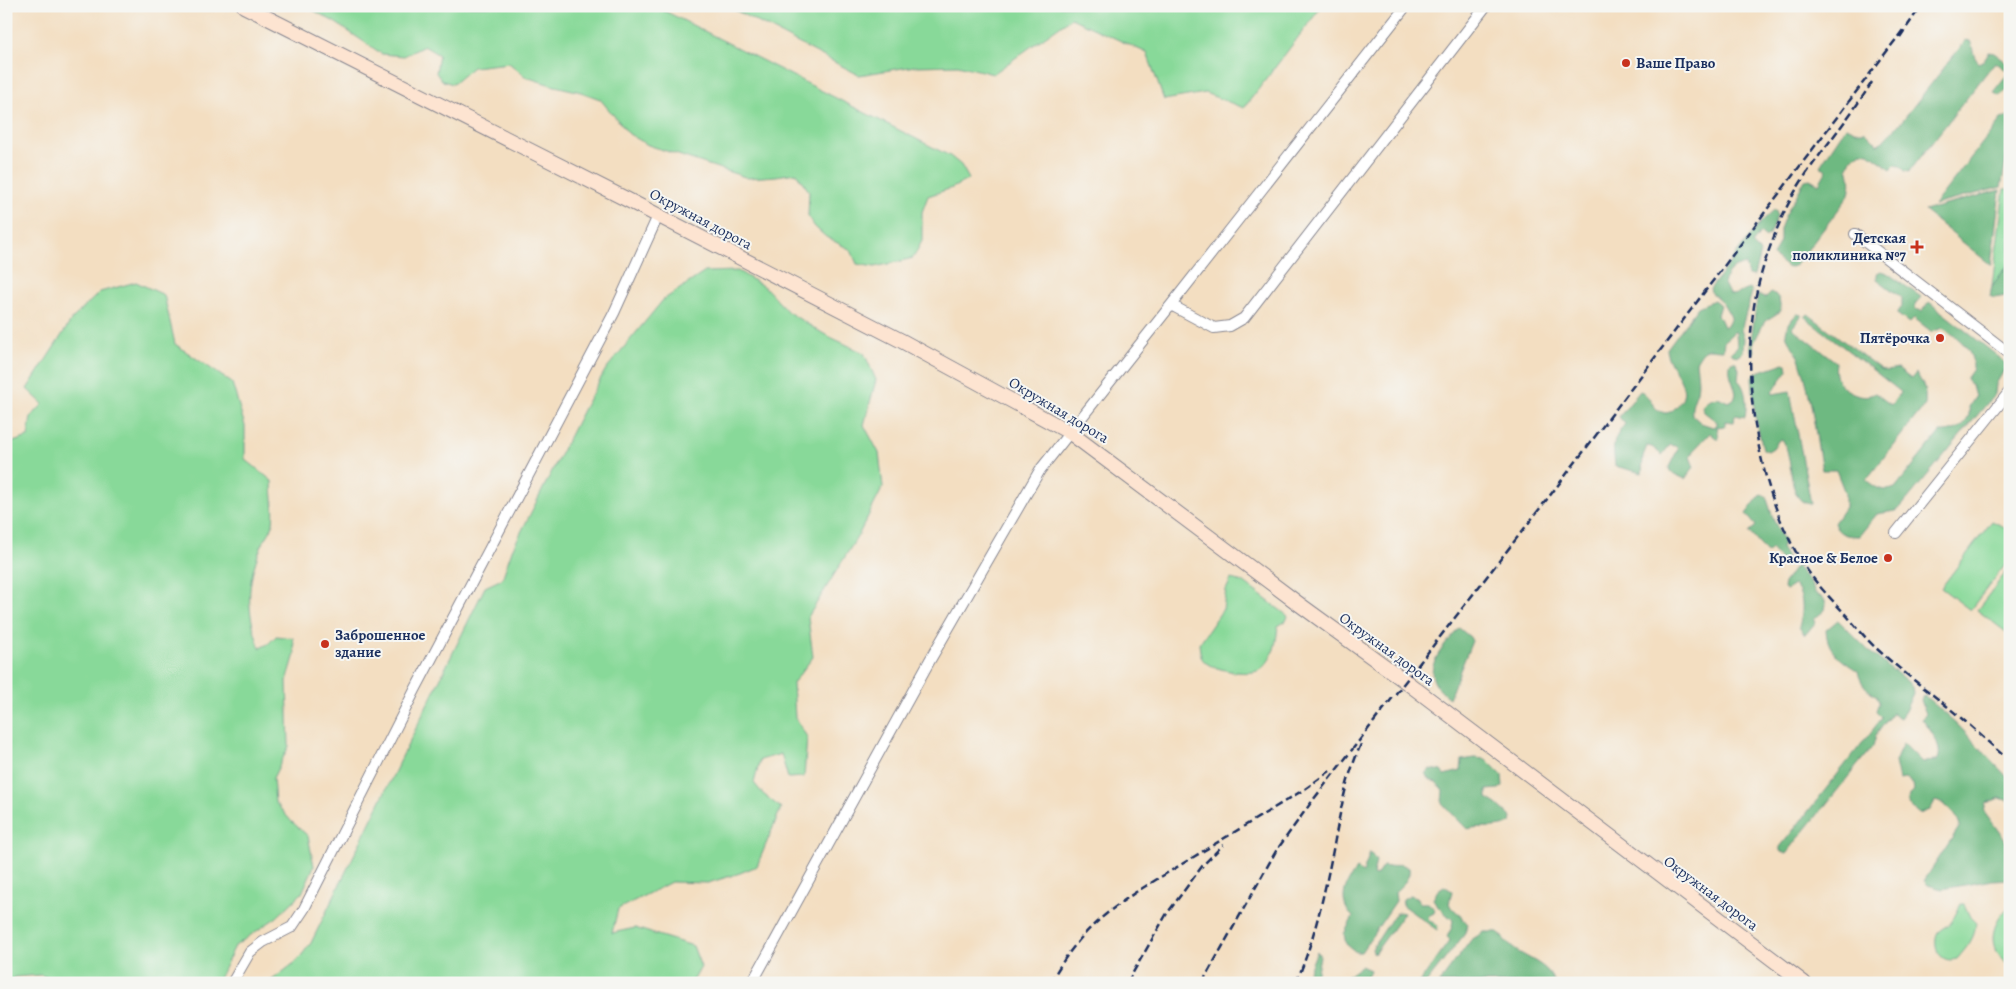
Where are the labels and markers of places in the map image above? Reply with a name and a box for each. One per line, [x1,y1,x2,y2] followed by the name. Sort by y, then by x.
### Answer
[1636,53,1716,73] place label: Ваше Право
[1620,57,1632,69] marker: Ваше Право
[1792,228,1907,265] place label: Детская поликлиника №7
[1910,240,1924,254] marker: Детская поликлиника №7
[1860,328,1931,348] place label: Пятёрочка
[1934,332,1946,344] marker: Пятёрочка
[1769,548,1878,568] place label: Красное & Белое
[1882,552,1894,564] marker: Красное & Белое
[335,625,425,662] place label: Заброшенное здание
[319,638,331,650] marker: Заброшенное здание

